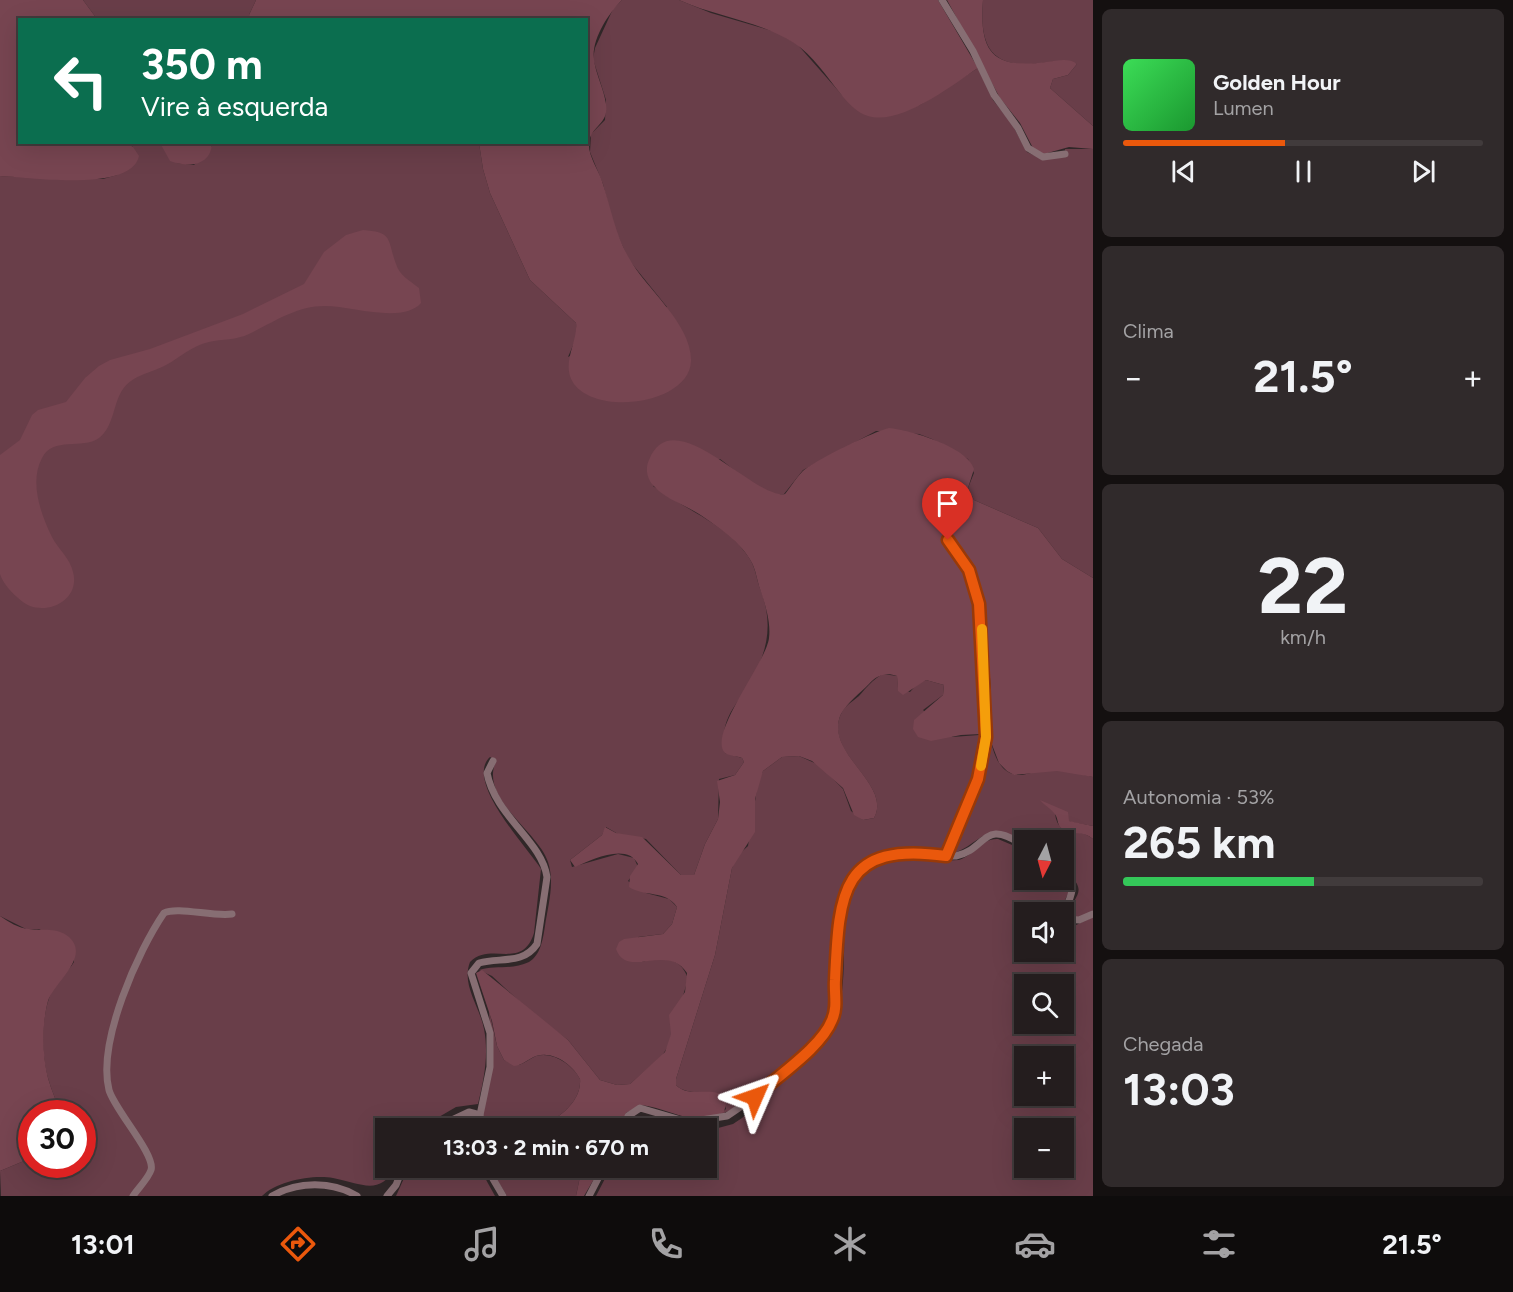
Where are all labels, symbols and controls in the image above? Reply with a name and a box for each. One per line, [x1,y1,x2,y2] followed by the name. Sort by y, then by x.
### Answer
[141,39,263,90] text: 350 m
[42,42,120,120] icon: left
[1213,69,1341,96] text: Golden Hour
[141,90,328,123] text: Vire à esquerda
[1213,96,1274,120] text: Lumen
[1167,155,1200,188] icon: previous
[1287,155,1320,188] icon: pause
[1407,155,1440,188] icon: next
[1123,319,1174,343] text: Clima
[1253,349,1353,403] text: 21.5°
[1123,358,1144,397] text: −
[1462,358,1483,397] text: +
[922,478,973,540] pin
[931,487,964,520] icon: arrive
[1258,539,1348,633] text: 22
[1280,625,1326,649] text: km/h
[1123,785,1275,809] text: Autonomia · 53%
[1123,815,1275,869] text: 265 km
[1014,830,1074,890] north arrow
[1014,830,1074,1178] map controls
[1014,902,1074,962] button: sound
[1014,974,1074,1034] button: search
[1123,1032,1203,1056] text: Chegada
[1014,1046,1074,1106] button: +
[1123,1062,1235,1116] text: 13:03
[723,1065,787,1129] position arrow
[18,1100,96,1178] speed limit sign: 30
[1014,1118,1074,1178] button: −
[443,1134,649,1161] text: 13:03 · 2 min · 670 m
[277,1223,319,1265] icon: directions
[461,1223,503,1265] icon: music
[645,1223,687,1265] icon: phone
[829,1223,871,1265] icon: climate
[1014,1223,1056,1265] icon: car
[1198,1223,1240,1265] icon: filters
[71,1228,135,1261] text: 13:01
[1382,1228,1442,1261] text: 21.5°

